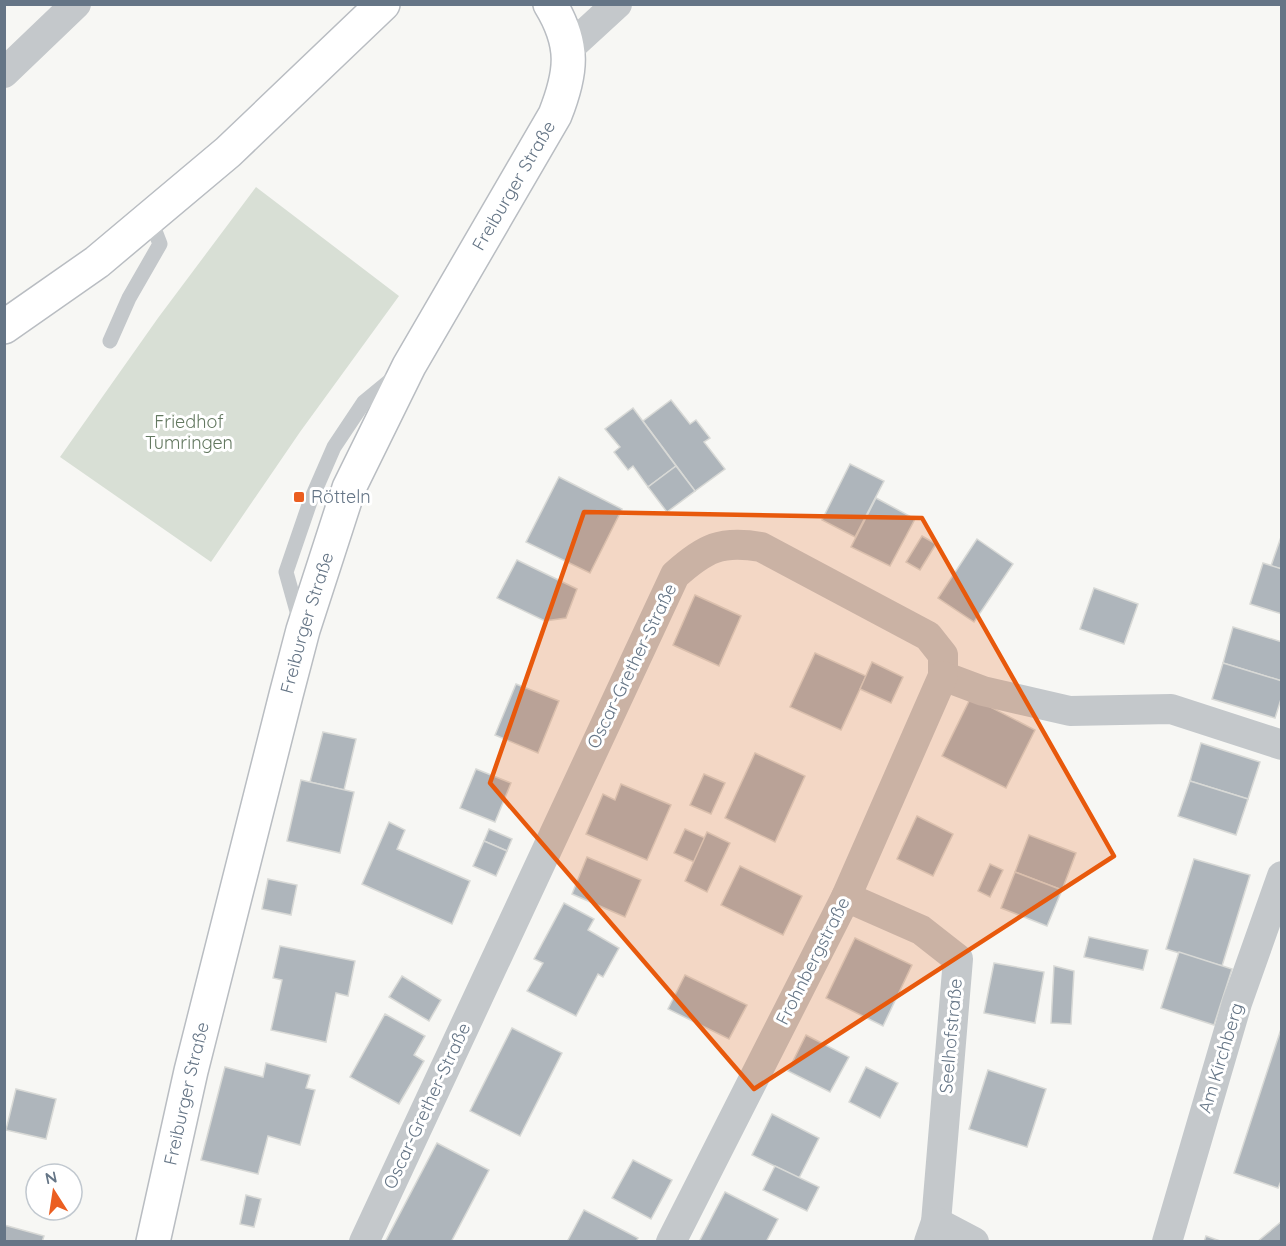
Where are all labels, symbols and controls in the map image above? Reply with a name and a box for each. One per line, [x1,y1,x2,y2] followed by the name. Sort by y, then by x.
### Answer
[467,116,560,254] street label: Freiburger Straße
[145,410,233,454] park label: Friedhof Tumringen
[311,485,371,508] place label: Rötteln
[292,490,306,504] marker: Rötteln
[275,549,338,696] street label: Freiburger Straße
[582,579,682,752] street label: Oscar-Grether-Straße
[771,893,855,1028] street label: Frohnbergstraße
[934,977,967,1094] street label: Seelhofstraße
[1193,1000,1248,1116] street label: Am Kirchberg
[378,1019,475,1193] street label: Oscar-Grether-Straße
[158,1020,214,1167] street label: Freiburger Straße
[24,1162,84,1222] north arrow
[43,1166,59,1188] text: N

